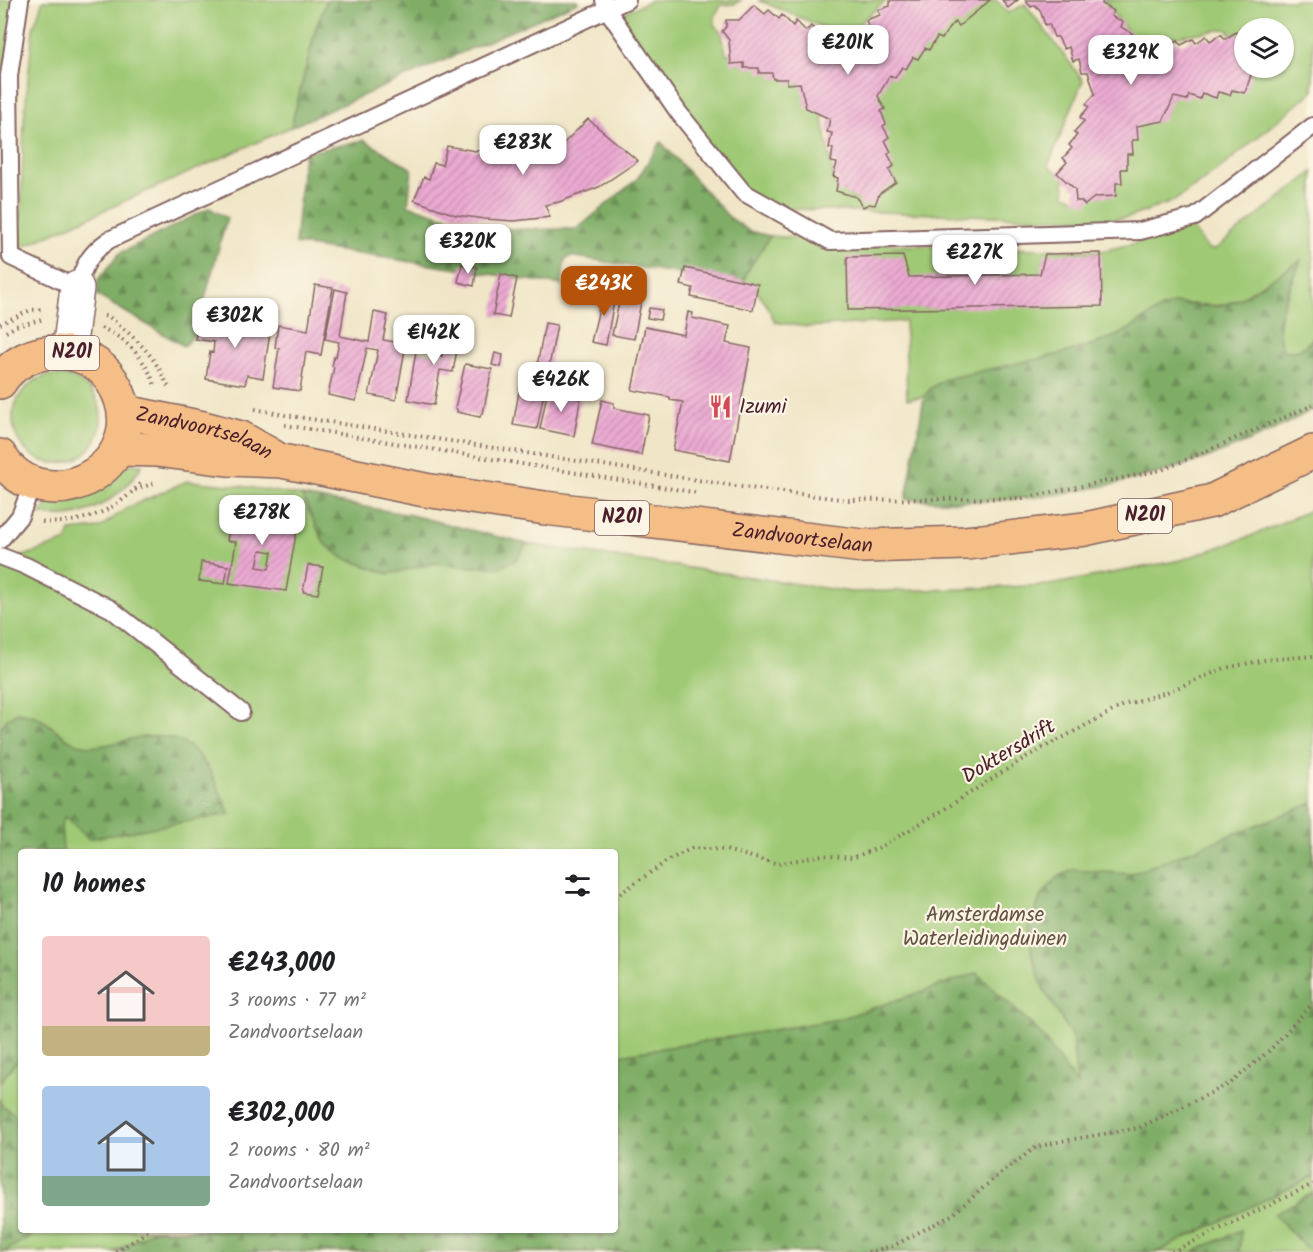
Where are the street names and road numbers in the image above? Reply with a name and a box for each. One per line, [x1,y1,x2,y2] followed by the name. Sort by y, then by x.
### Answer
[45,336,99,370] road number: N201
[132,398,279,469] street label: Zandvoortselaan
[1118,499,1172,533] road number: N201
[595,501,649,535] road number: N201
[730,514,873,563] street label: Zandvoortselaan
[956,710,1063,793] street label: Doktersdrift

